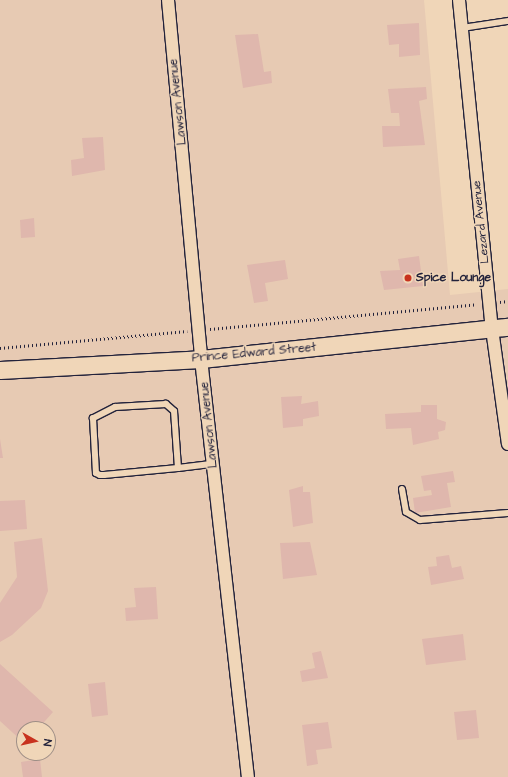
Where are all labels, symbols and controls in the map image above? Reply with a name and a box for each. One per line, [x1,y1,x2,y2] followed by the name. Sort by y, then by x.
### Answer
[166,58,190,146] street label: Lawson Avenue
[469,180,493,264] street label: Lezard Avenue
[416,271,491,285] place label: Spice Lounge
[403,273,413,283] marker: Spice Lounge
[191,340,317,366] street label: Prince Edward Street
[197,381,221,469] street label: Lawson Avenue
[16,721,56,761] north arrow
[39,738,55,747] text: N

